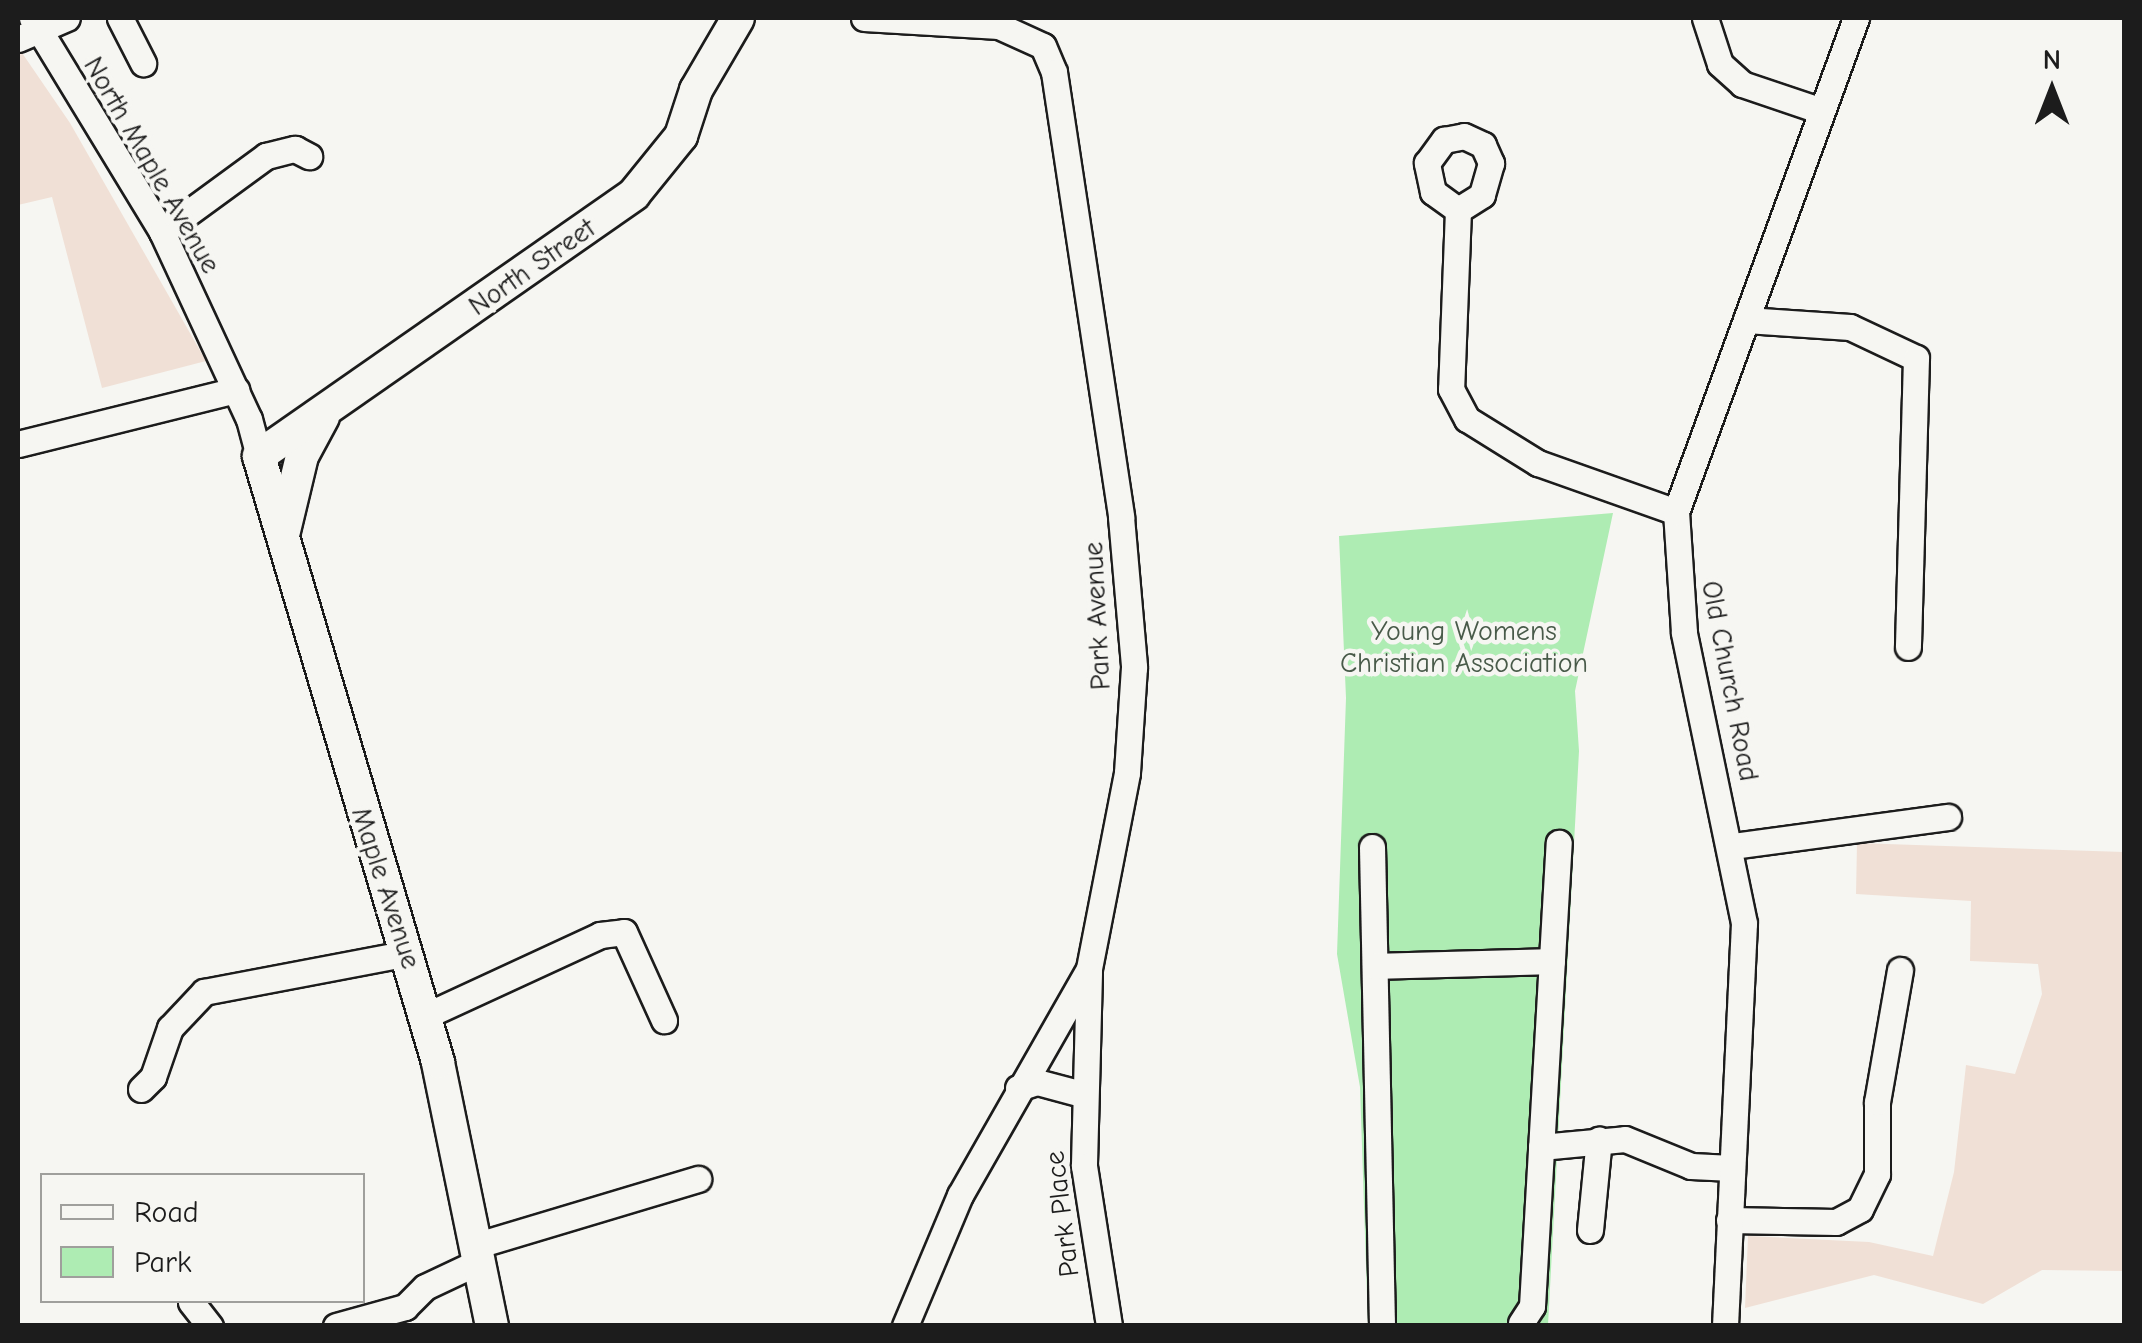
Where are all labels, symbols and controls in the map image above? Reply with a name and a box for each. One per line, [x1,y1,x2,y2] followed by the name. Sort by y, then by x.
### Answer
[2002,40,2102,140] north arrow
[2043,44,2061,76] text: N
[76,51,228,279] street label: North Maple Avenue
[462,211,602,323] street label: North Street
[1076,541,1118,691] street label: Park Avenue
[1694,578,1766,784] street label: Old Church Road
[1340,614,1588,680] park label: Young Womens Christian Association
[344,803,428,973] street label: Maple Avenue
[1038,1149,1086,1279] street label: Park Place
[40,1173,365,1303] legend
[134,1195,199,1230] text: Road
[134,1245,191,1280] text: Park

